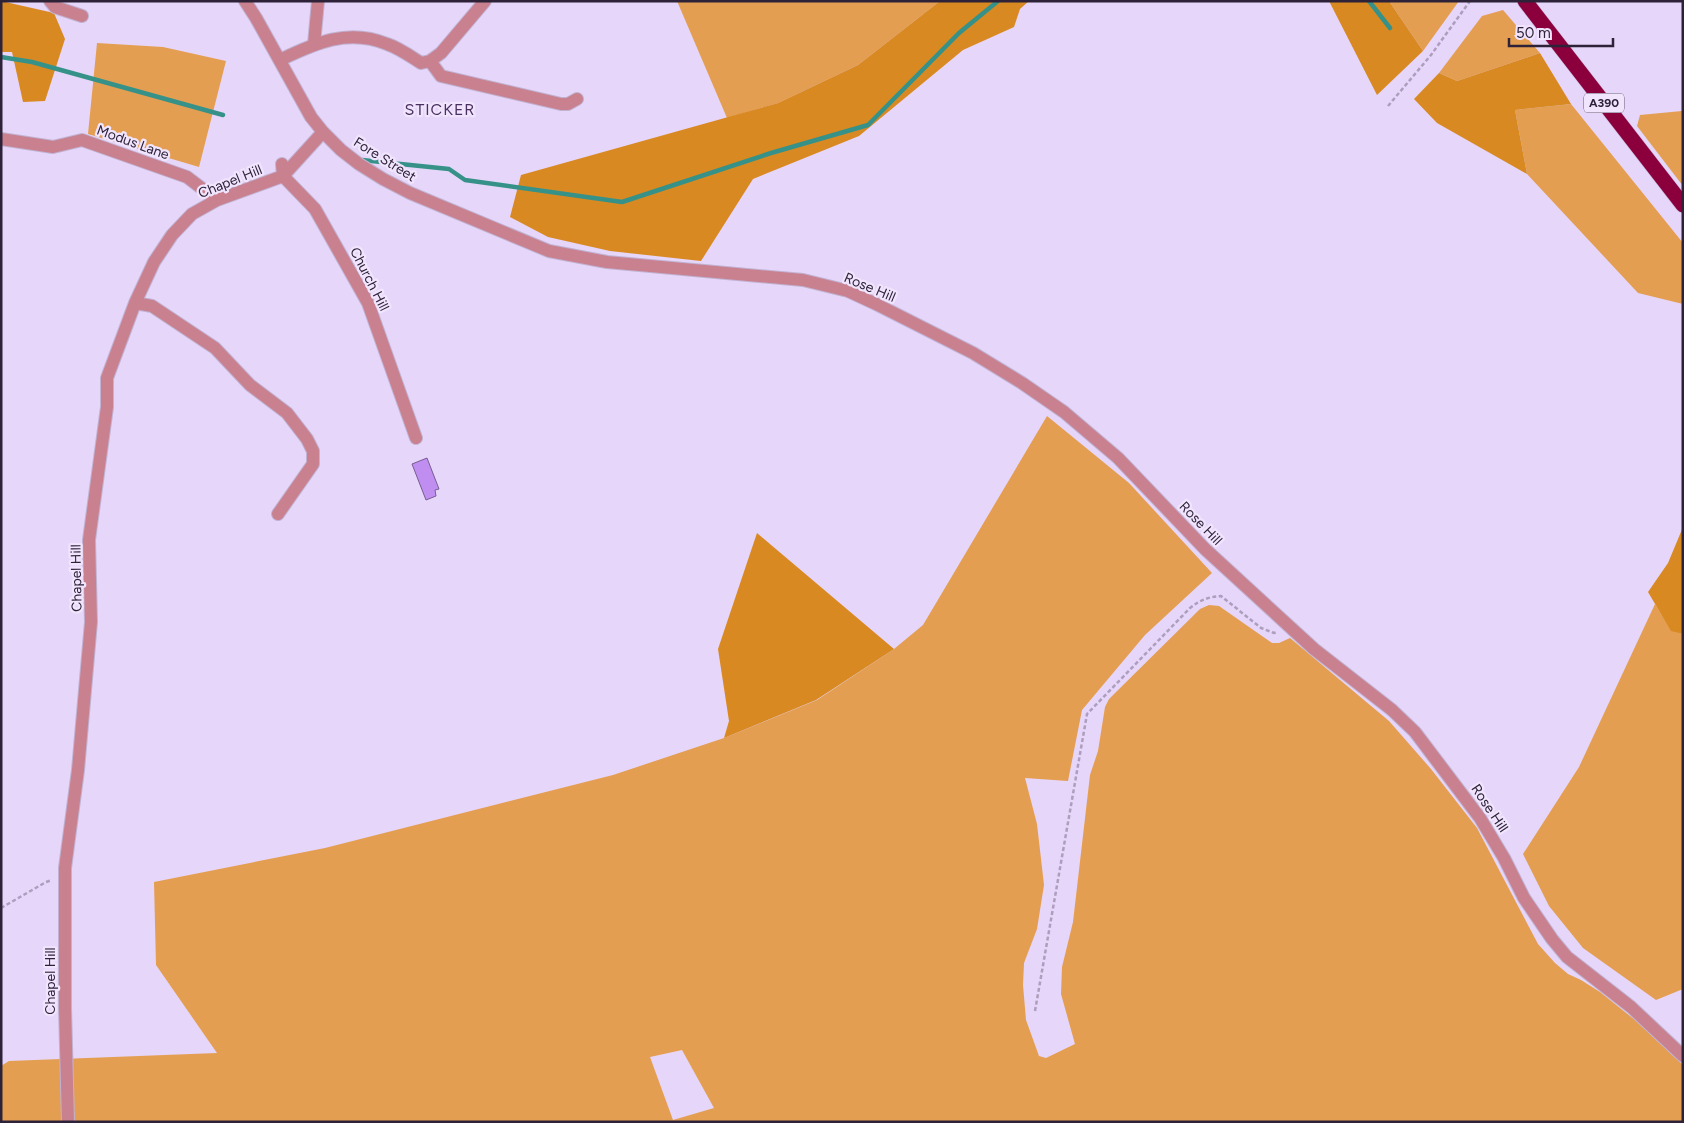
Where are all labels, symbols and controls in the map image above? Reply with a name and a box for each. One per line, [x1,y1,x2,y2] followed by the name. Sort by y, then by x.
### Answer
[1509,15,1613,47] scale bar
[1516,24,1551,42] text: 50 m
[1584,94,1624,112] road number: A390
[405,100,475,119] district label: STICKER
[94,122,172,164] street label: Modus Lane
[350,133,419,185] street label: Fore Street
[196,161,265,202] street label: Chapel Hill
[346,245,393,314] street label: Church Hill
[841,269,898,306] street label: Rose Hill
[1176,498,1226,549] street label: Rose Hill
[67,544,86,612] street label: Chapel Hill
[1467,781,1512,836] street label: Rose Hill
[42,947,59,1015] street label: Chapel Hill

